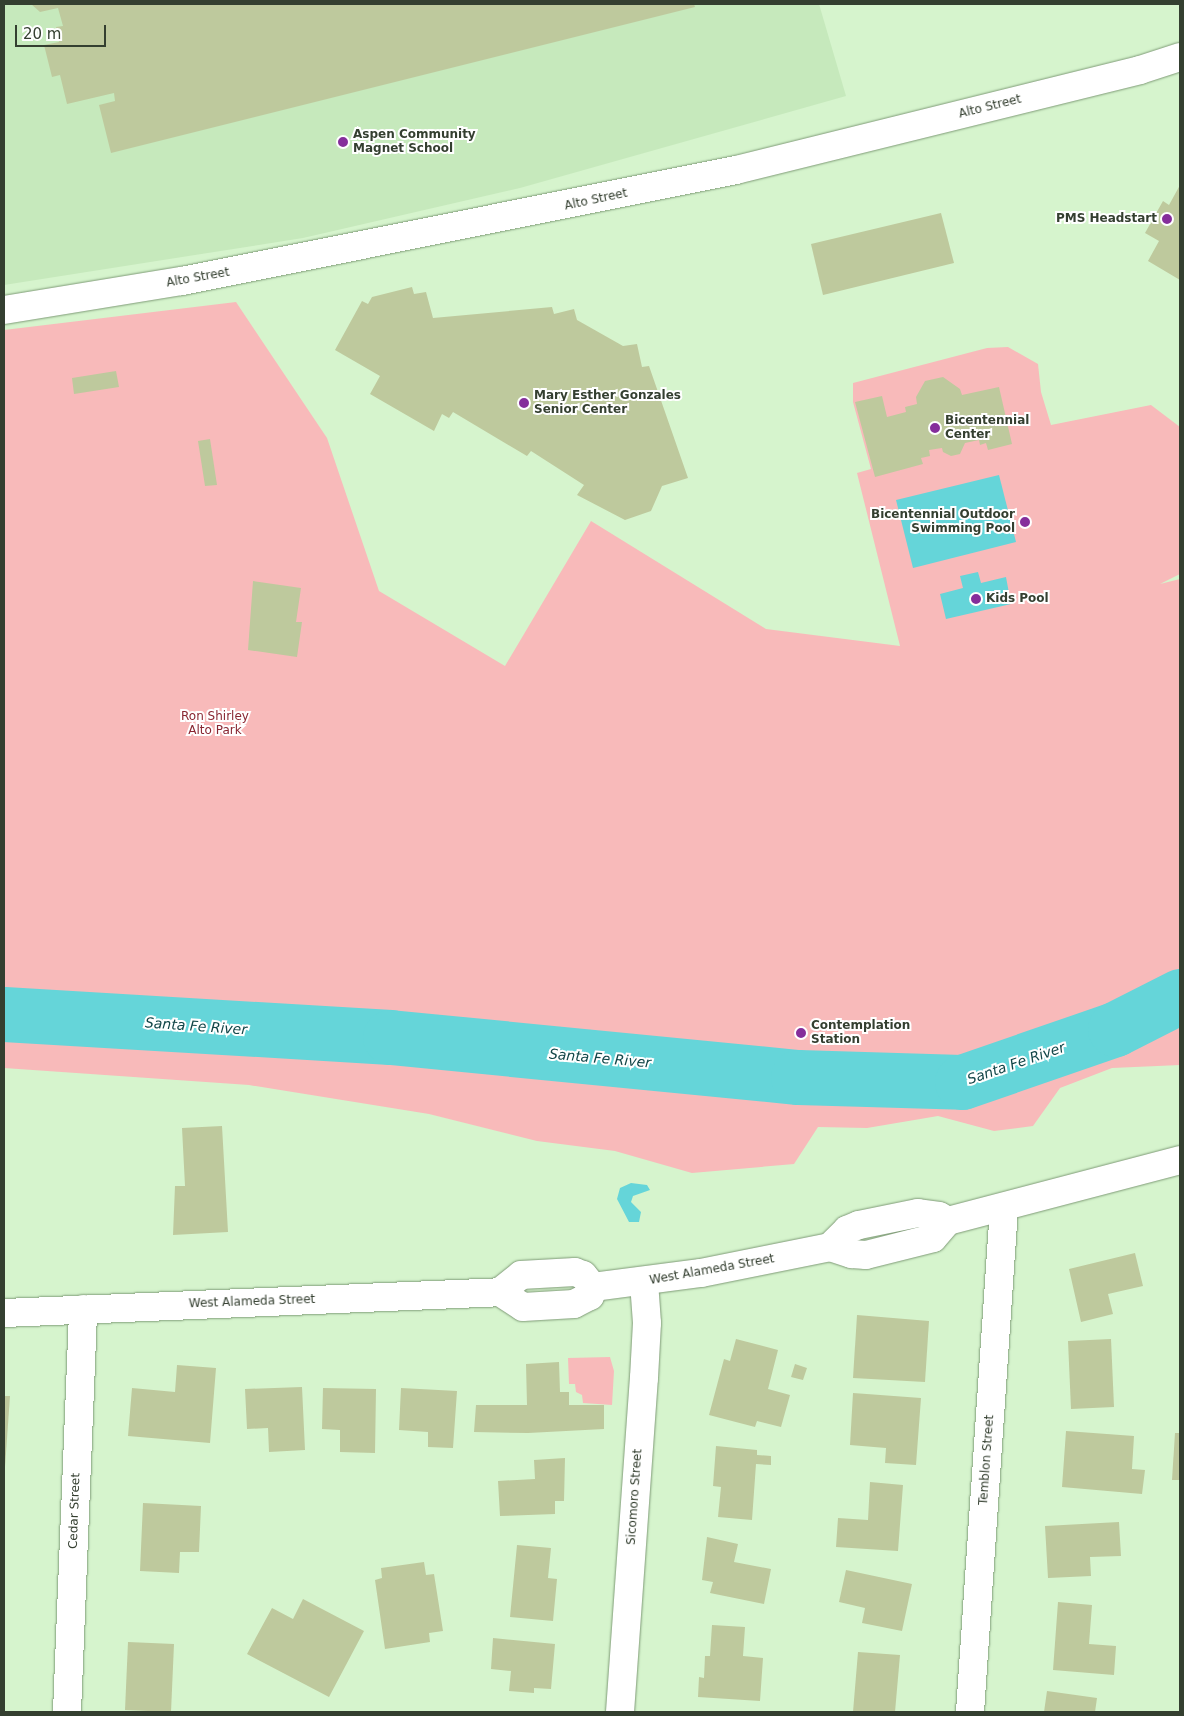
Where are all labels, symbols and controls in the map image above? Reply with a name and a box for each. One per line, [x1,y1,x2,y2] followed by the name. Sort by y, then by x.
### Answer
[18,15,109,47] scale bar
[23,25,61,43] text: 20 m
[957,92,1023,122] street label: Alto Street
[353,128,476,156] place label: Aspen Community Magnet School
[337,136,349,148] marker: Aspen Community Magnet School
[563,186,629,214] street label: Alto Street
[1056,212,1157,226] place label: PMS Headstart
[1161,213,1173,225] marker: PMS Headstart
[165,265,231,291] street label: Alto Street
[534,389,681,417] place label: Mary Esther Gonzales Senior Center
[518,397,530,409] marker: Mary Esther Gonzales Senior Center
[945,414,1029,442] place label: Bicentennial Center
[929,422,941,434] marker: Bicentennial Center
[871,508,1015,536] place label: Bicentennial Outdoor Swimming Pool
[1019,516,1031,528] marker: Bicentennial Outdoor Swimming Pool
[986,592,1049,606] place label: Kids Pool
[970,593,982,605] marker: Kids Pool
[181,710,249,738] park label: Ron Shirley Alto Park
[144,1014,248,1038] water label: Santa Fe River
[811,1019,910,1047] place label: Contemplation Station
[795,1027,807,1039] marker: Contemplation Station
[965,1038,1067,1088] water label: Santa Fe River
[548,1045,652,1071] water label: Santa Fe River
[648,1252,776,1288] street label: West Alameda Street
[189,1293,315,1311] street label: West Alameda Street
[977,1414,997,1506] street label: Temblon Street
[624,1449,646,1545] street label: Sicomoro Street
[66,1473,84,1549] street label: Cedar Street

